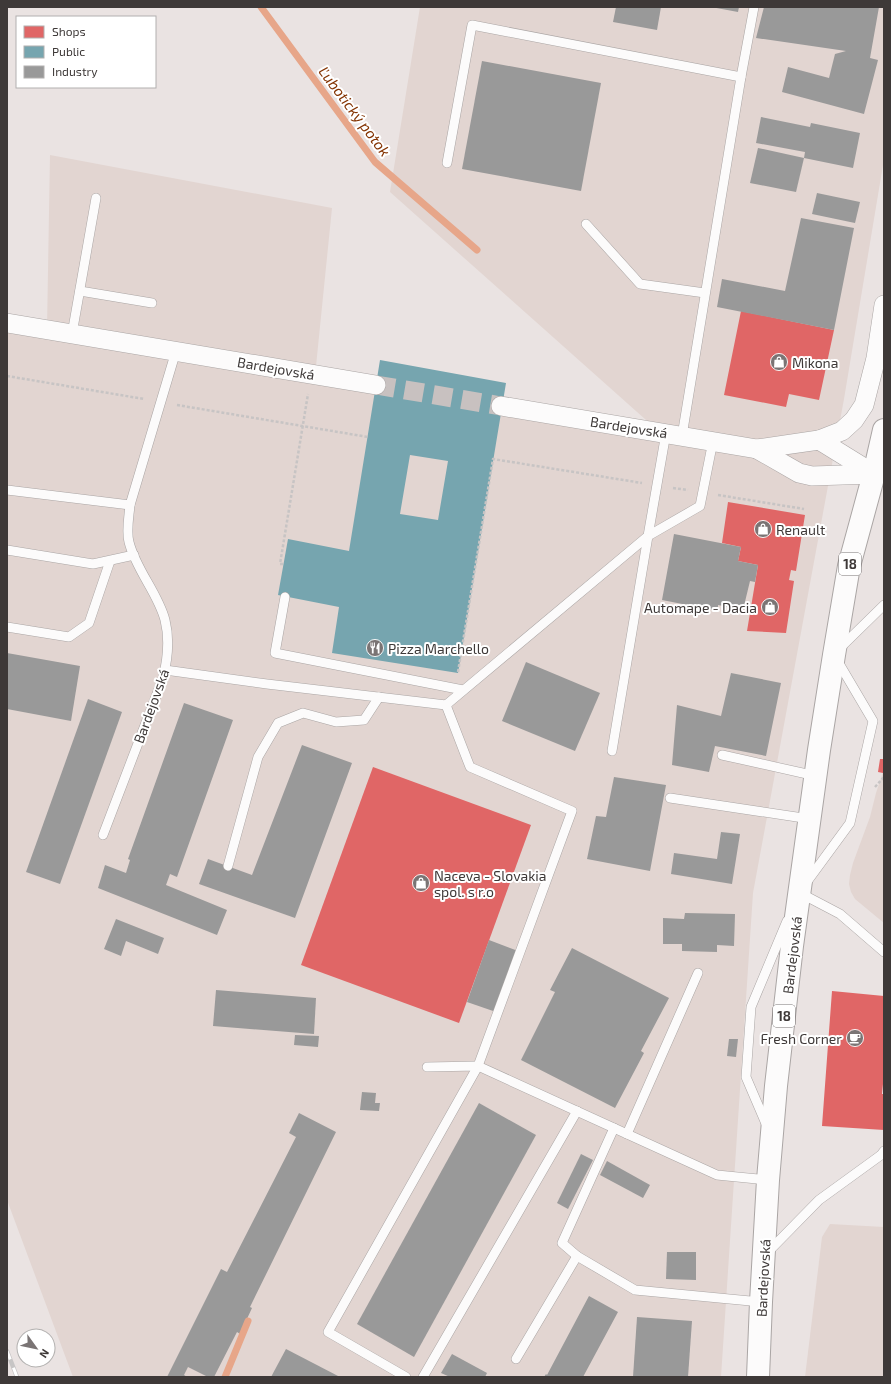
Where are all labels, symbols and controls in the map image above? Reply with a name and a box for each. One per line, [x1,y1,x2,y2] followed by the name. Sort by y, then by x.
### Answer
[16,16,156,88] legend
[52,24,86,38] text: Shops
[52,44,85,58] text: Public
[315,63,395,160] water label: Ľubotický potok
[52,64,98,78] text: Industry
[769,352,789,372] shop icon: Mikona
[236,353,316,383] street label: Bardejovská
[792,354,838,371] place label: Mikona
[589,412,669,442] street label: Bardejovská
[753,519,773,539] shop icon: Renault
[776,521,825,538] place label: Renault
[839,553,861,575] road number: 18
[760,597,780,617] shop icon: Automape - Dacia
[644,599,757,616] place label: Automape - Dacia
[365,638,385,658] restaurant icon: Pizza Marchello
[388,640,489,657] place label: Pizza Marchello
[130,666,172,746] street label: Bardejovská
[434,867,547,900] place label: Naceva - Slovakia spol. s r.o
[411,873,431,893] shop icon: Naceva - Slovakia spol. s r.o
[779,915,805,995] street label: Bardejovská
[773,1005,795,1027] road number: 18
[845,1028,865,1048] cafe icon: Fresh Corner
[761,1030,842,1047] place label: Fresh Corner
[752,1239,774,1317] street label: Bardejovská
[16,1328,56,1368] north arrow
[37,1347,52,1361] text: N

